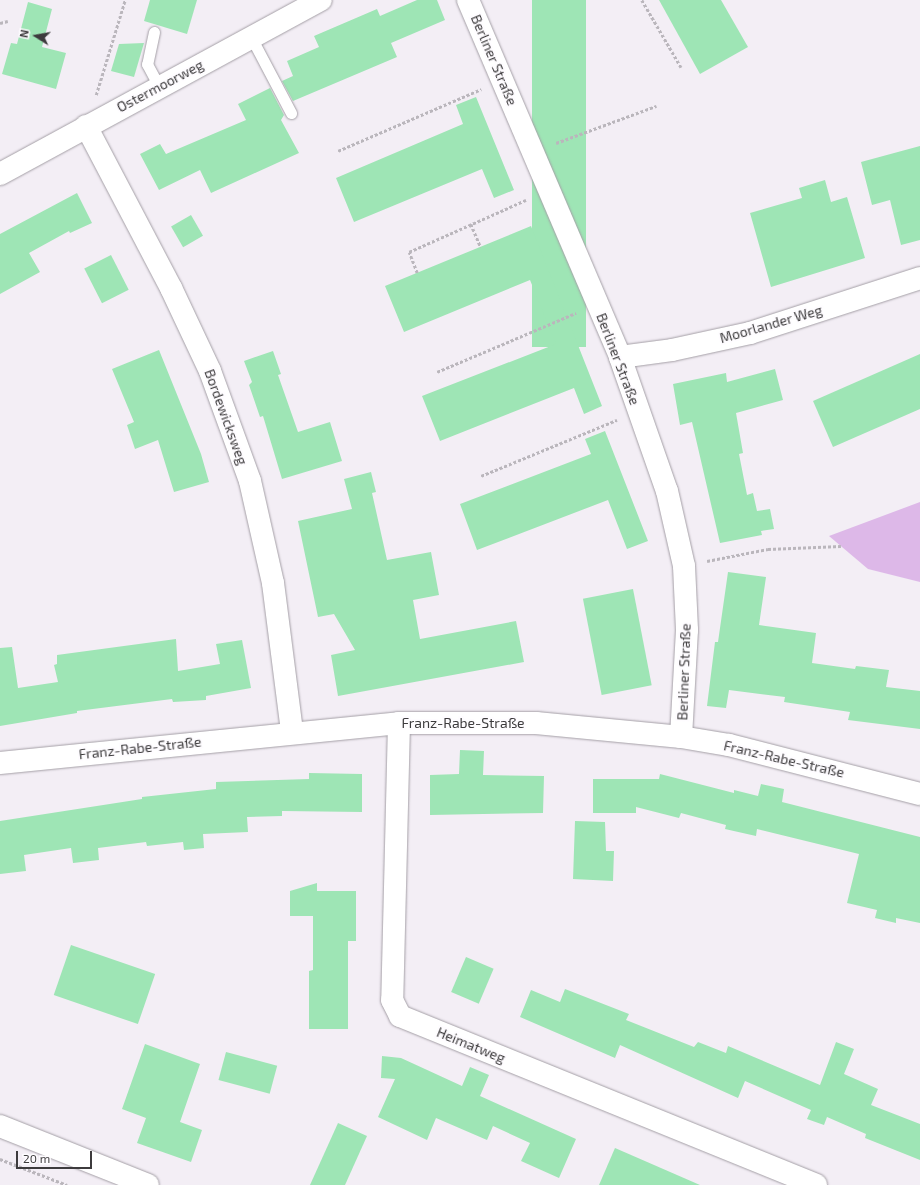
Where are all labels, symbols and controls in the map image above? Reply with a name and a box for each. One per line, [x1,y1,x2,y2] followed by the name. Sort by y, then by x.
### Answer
[467,12,521,108] street label: Berliner Straße
[16,16,56,56] north arrow
[17,28,31,39] text: N
[114,56,206,116] street label: Ostermoorweg
[718,301,824,347] street label: Moorlander Weg
[593,311,643,407] street label: Berliner Straße
[201,367,251,467] street label: Bordewicksweg
[674,623,694,721] street label: Berliner Straße
[401,715,525,731] street label: Franz-Rabe-Straße
[78,733,202,763] street label: Franz-Rabe-Straße
[722,737,846,781] street label: Franz-Rabe-Straße
[434,1024,508,1066] street label: Heimatweg
[18,1143,94,1169] scale bar
[23,1151,50,1165] text: 20 m

